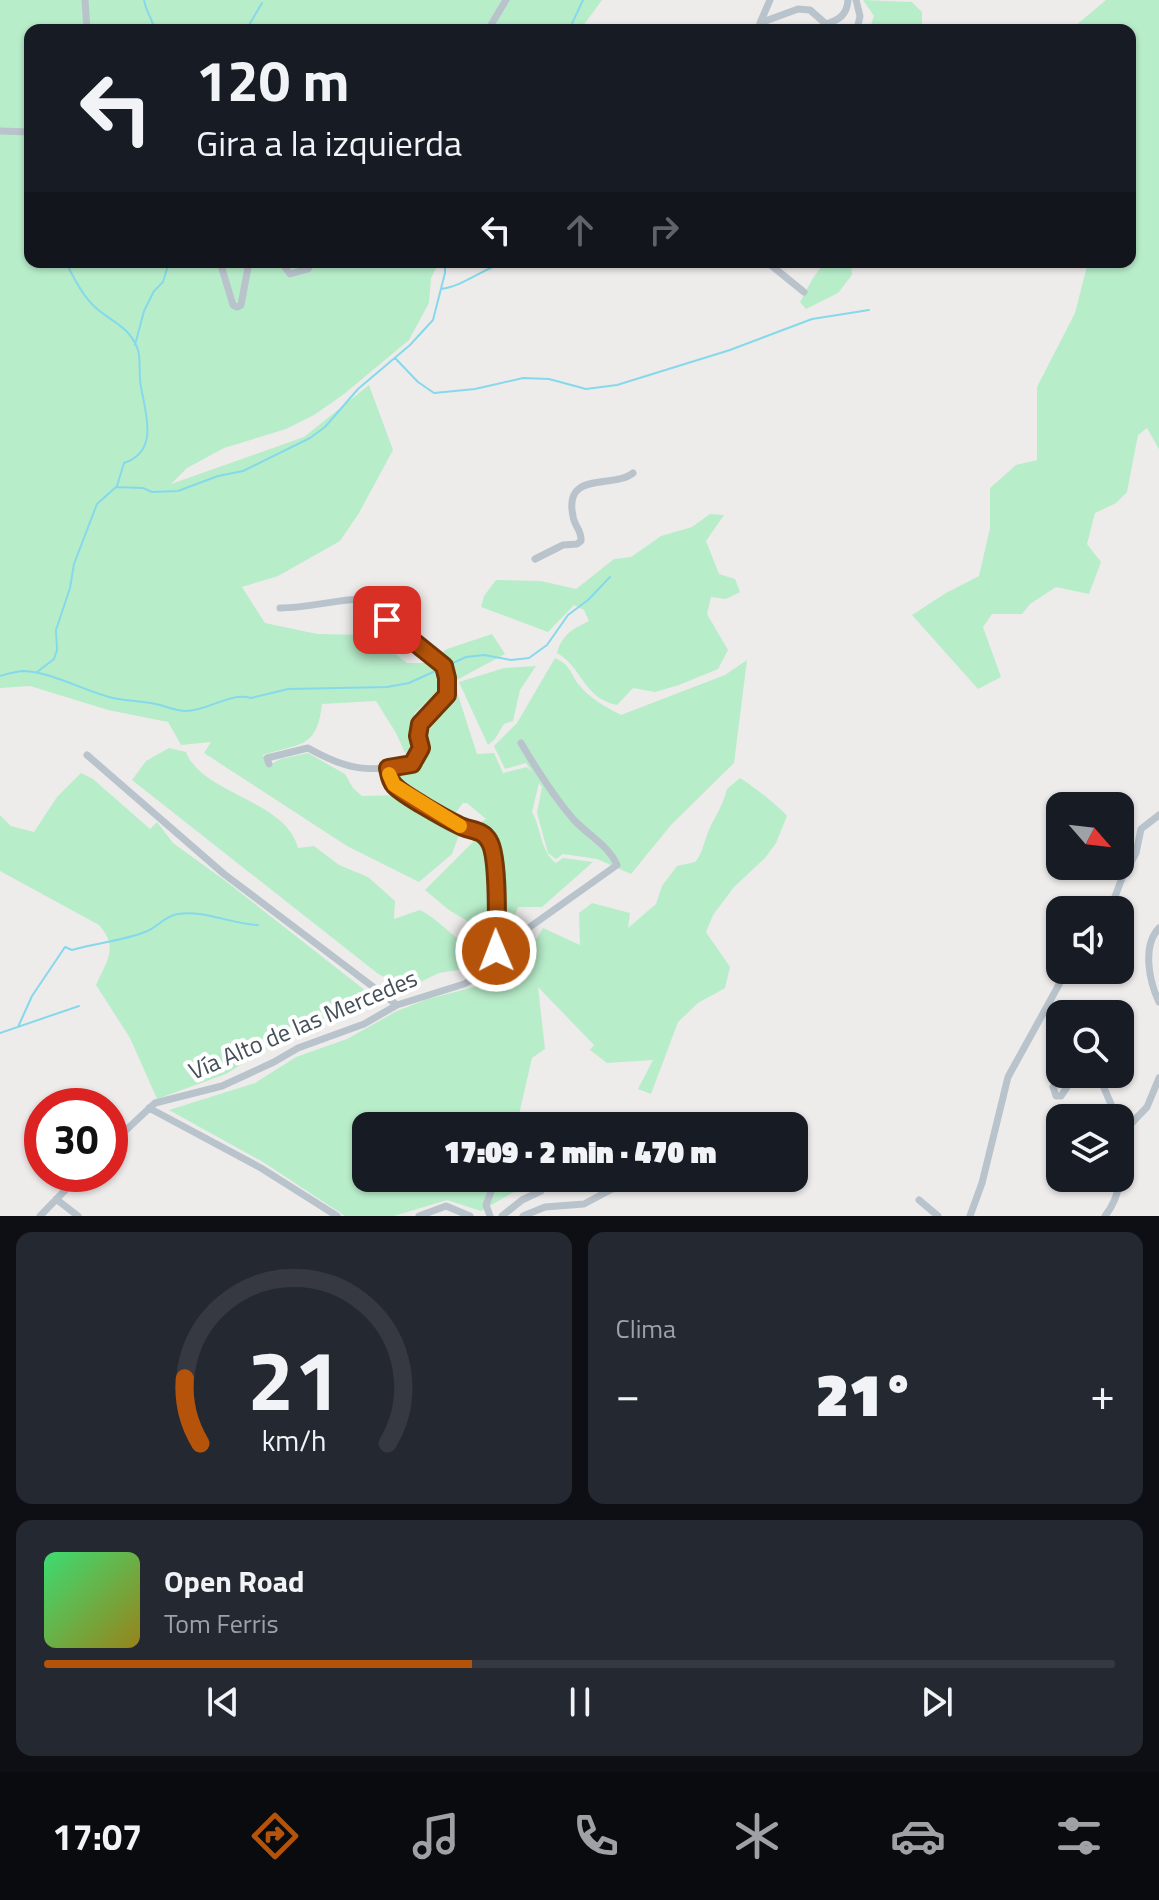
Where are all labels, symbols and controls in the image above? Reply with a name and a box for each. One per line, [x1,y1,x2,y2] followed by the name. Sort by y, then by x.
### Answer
[196,38,349,123] text: 120 m
[64,56,168,160] icon: left
[196,115,462,170] text: Gira a la izquierda
[474,208,518,252] icon: left
[558,208,602,252] icon: ahead
[642,208,686,252] icon: right
[353,586,421,654] pin
[365,598,409,642] icon: arrive
[1046,792,1134,880] north arrow
[1046,792,1134,1192] map controls
[1046,896,1134,984] button: sound
[454,909,538,993] position arrow
[183,960,423,1089] street label: Vía Alto de las Mercedes
[1046,1000,1134,1088] button: search
[24,1088,128,1192] speed limit sign: 30
[1046,1104,1134,1192] button: layers
[444,1129,716,1175] text: 17:09 · 2 min · 470 m
[616,1309,676,1348] text: Clima
[247,1316,340,1442] text: 21
[816,1348,915,1439] text: 21°
[616,1360,640,1427] text: −
[1090,1360,1115,1427] text: +
[261,1419,326,1462] text: km/h
[164,1558,305,1604] text: Open Road
[164,1604,279,1643] text: Tom Ferris
[201,1680,245,1724] icon: previous
[558,1680,602,1724] icon: pause
[915,1680,959,1724] icon: next
[247,1808,303,1864] icon: directions
[408,1808,464,1864] icon: music
[568,1808,624,1864] icon: phone
[729,1808,785,1864] icon: climate
[890,1808,946,1864] icon: car
[1051,1808,1107,1864] icon: filters
[52,1809,142,1864] text: 17:07

